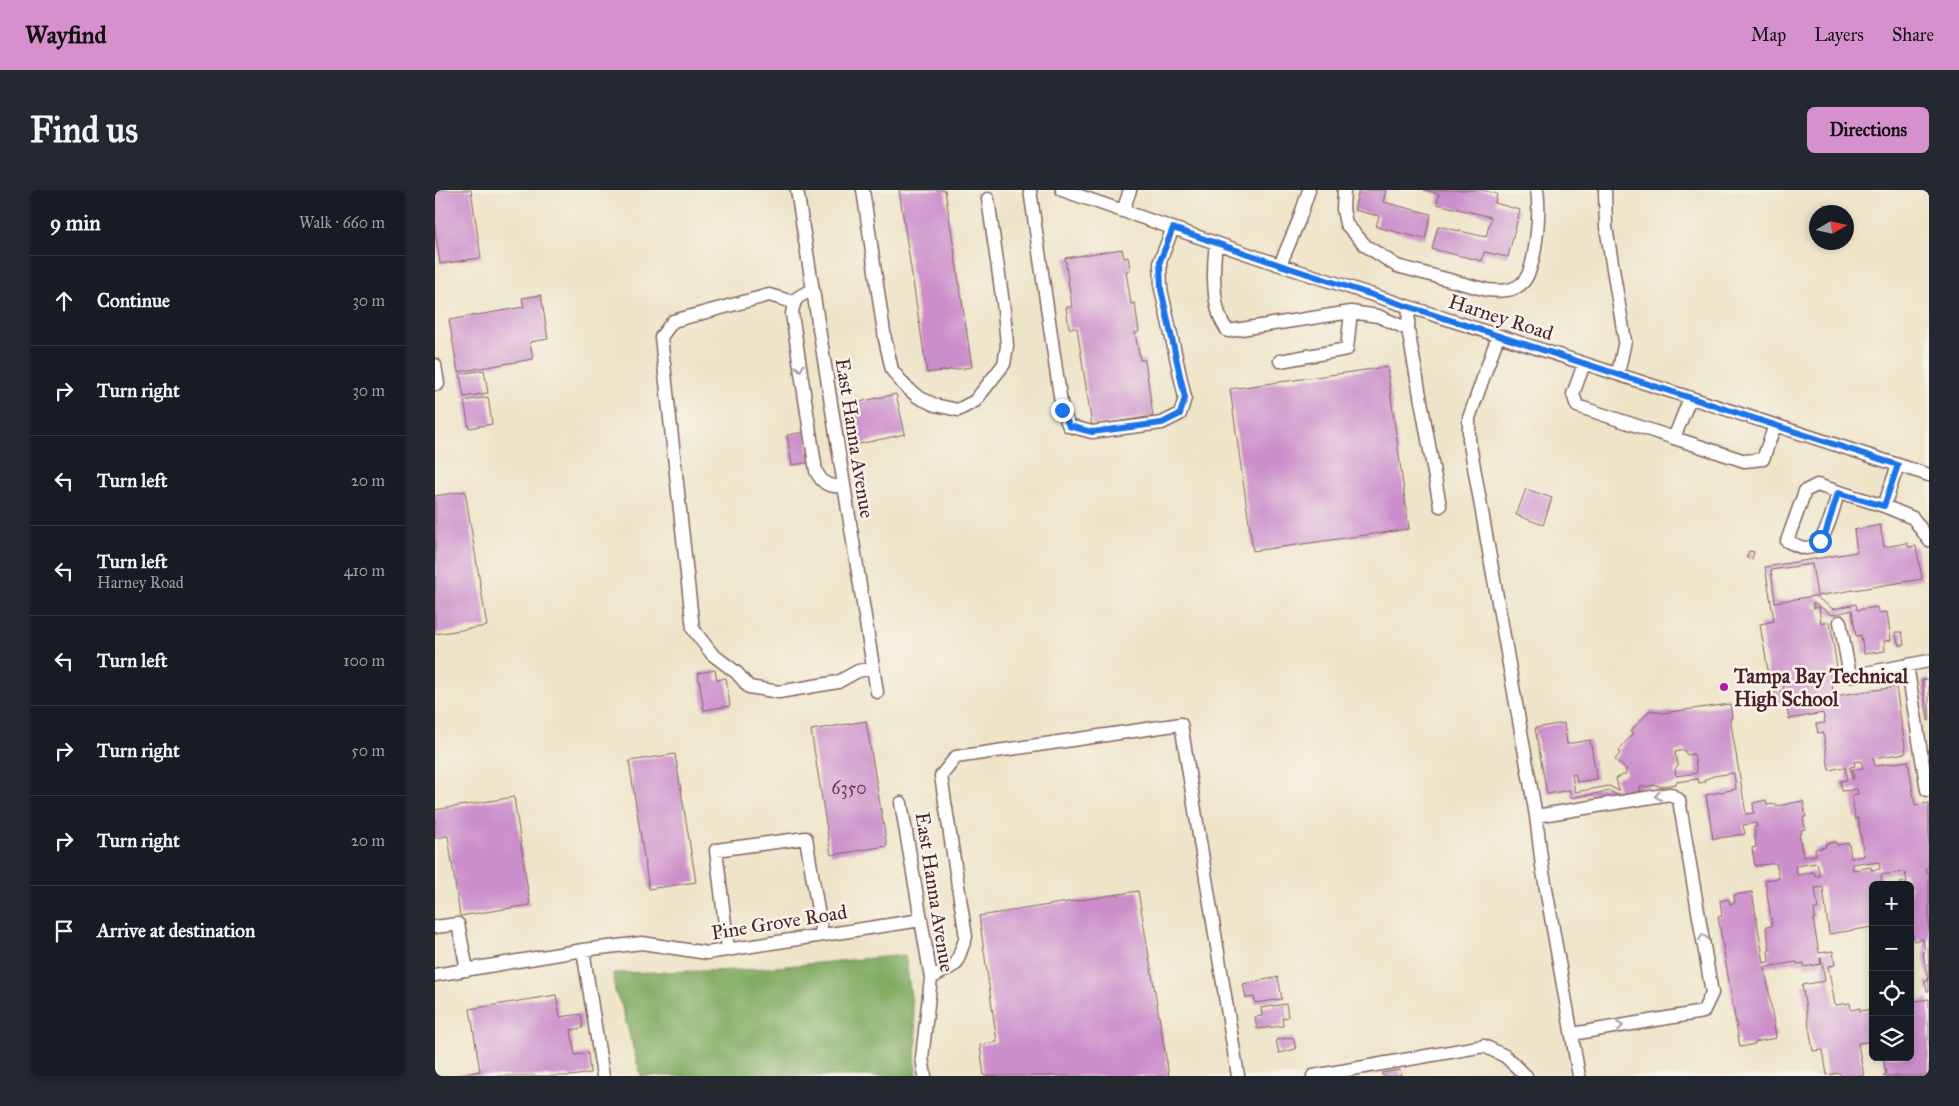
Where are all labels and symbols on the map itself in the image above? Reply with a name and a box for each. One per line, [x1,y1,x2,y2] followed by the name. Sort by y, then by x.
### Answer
[1809,205,1854,250] north arrow
[1446,289,1556,345] street label: Harney Road
[831,356,879,520] street label: East Hanna Avenue
[794,364,805,372] one-way arrow
[1051,399,1074,422] route end
[1809,530,1832,553] route start
[1733,664,1909,712] place label: Tampa Bay Technical High School
[1718,681,1730,693] marker: Tampa Bay Technical High School
[831,777,867,799] house number: 6350
[1653,790,1662,800] one-way arrow
[911,810,959,974] street label: East Hanna Avenue
[709,899,849,945] street label: Pine Grove Road
[1698,933,1708,941] one-way arrow
[1616,1021,1625,1031] one-way arrow

